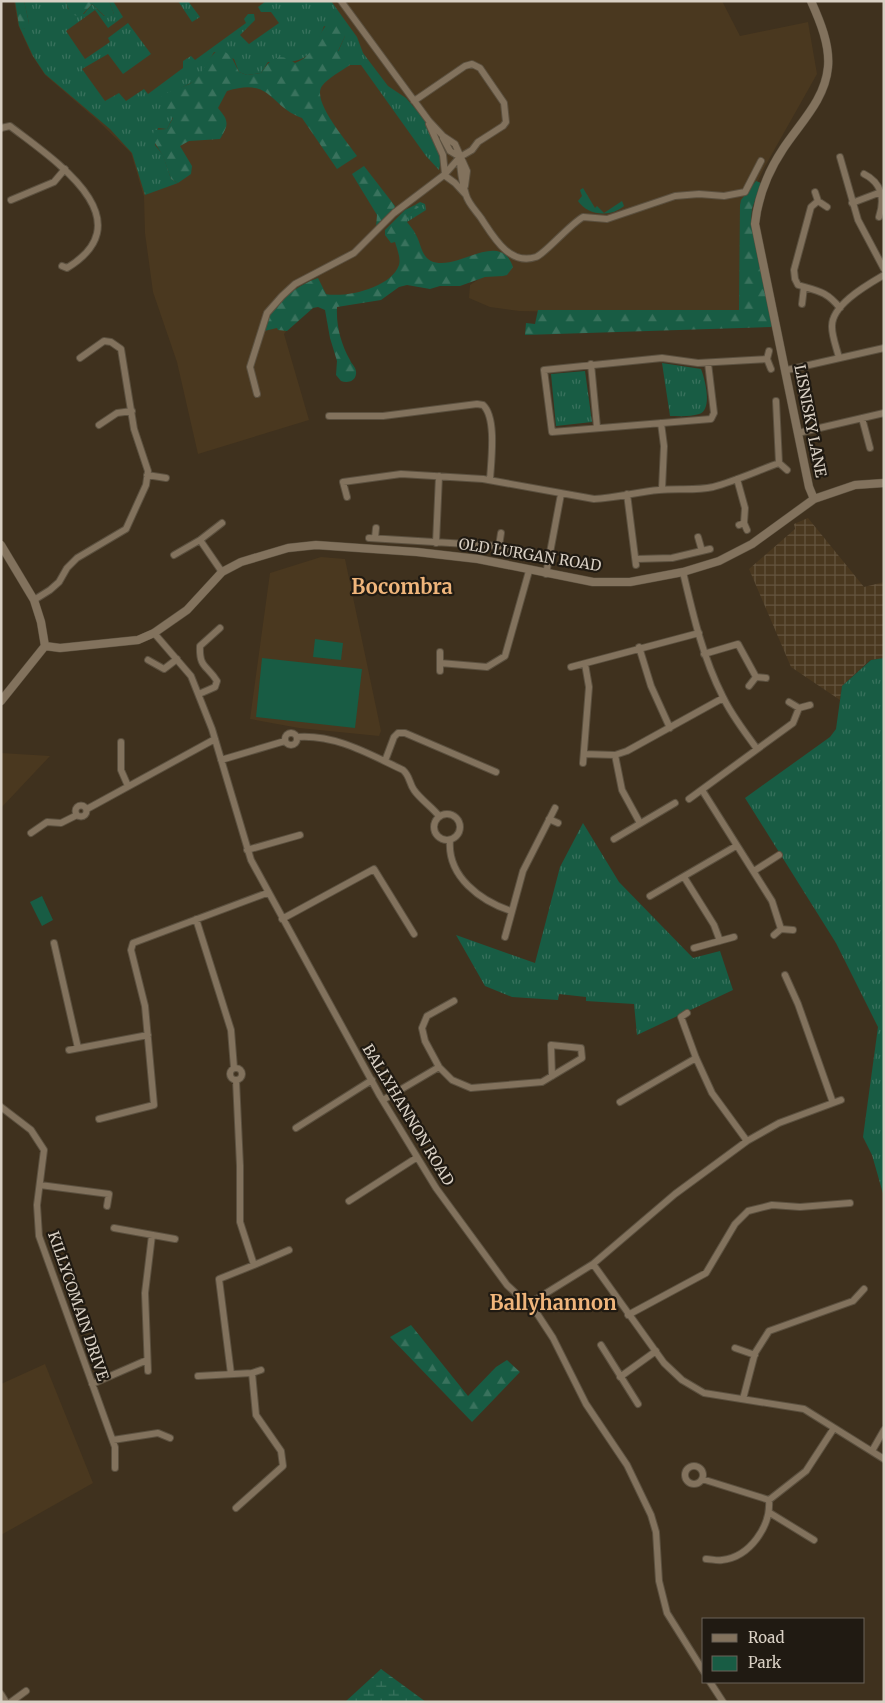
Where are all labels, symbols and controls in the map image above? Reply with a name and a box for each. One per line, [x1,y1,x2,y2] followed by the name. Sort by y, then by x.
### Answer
[790,363,831,479] street label: LISNISKY LANE
[457,534,603,575] street label: OLD LURGAN ROAD
[351,574,453,599] district label: Bocombra
[359,1040,458,1189] street label: BALLYHANNON ROAD
[44,1229,113,1383] street label: KILLYCOMAIN DRIVE
[490,1290,617,1315] district label: Ballyhannon
[702,1618,865,1683] legend
[748,1628,784,1647] text: Road
[748,1653,782,1672] text: Park

